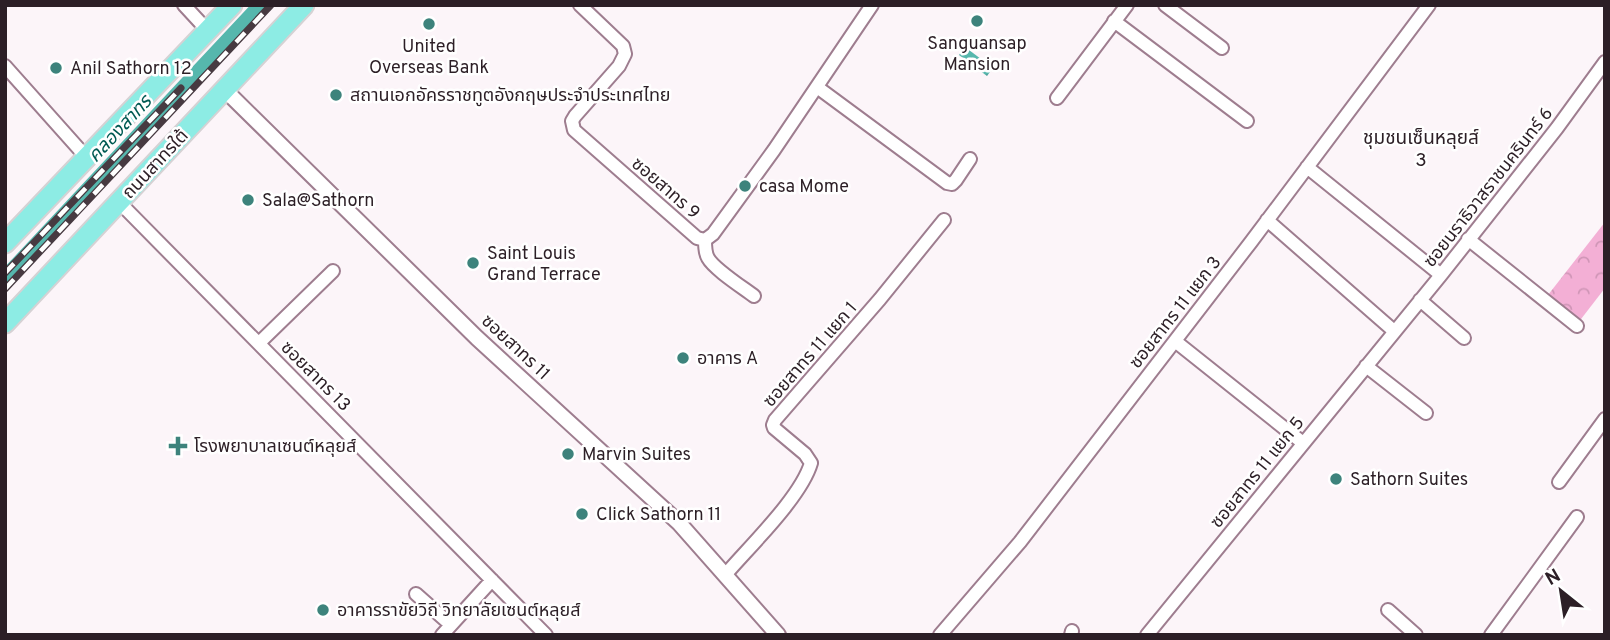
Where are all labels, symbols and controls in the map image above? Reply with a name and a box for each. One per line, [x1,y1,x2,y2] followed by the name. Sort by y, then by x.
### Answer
[969,13,985,29] marker: Sanguansap Mansion
[421,16,437,32] marker: United Overseas Bank
[927,33,1027,77] place label: Sanguansap Mansion
[369,36,489,80] place label: United Overseas Bank
[70,58,192,81] place label: Anil Sathorn 12
[48,60,64,76] marker: Anil Sathorn 12
[350,85,671,108] place label: สถานเอกอัครราชทูตอังกฤษประจำประเทศไทย
[328,87,344,103] marker: สถานเอกอัครราชทูตอังกฤษประจำประเทศไทย
[83,90,159,168] water label: คลองสาทร
[1419,103,1559,273] street label: ซอยนราธิวาสราชนครินทร์ 6
[118,125,194,205] street label: ถนนสาทรใต้
[1363,127,1479,173] district label: ชุมชนเซ็นหลุยส์ 3
[626,153,704,225] street label: ซอยสาทร 9
[759,176,849,199] place label: casa Mome
[737,178,753,194] marker: casa Mome
[262,190,374,213] place label: Sala@Sathorn
[240,192,256,208] marker: Sala@Sathorn
[487,243,601,287] place label: Saint Louis Grand Terrace
[1125,252,1227,374] street label: ซอยสาทร 11 แยก 3
[465,255,481,271] marker: Saint Louis Grand Terrace
[759,297,863,412] street label: ซอยสาทร 11 แยก 1
[476,310,554,386] street label: ซอยสาทร 11
[275,337,355,417] street label: ซอยสาทร 13
[697,348,758,371] place label: อาคาร A
[675,350,691,366] marker: อาคาร A
[1206,413,1310,533] street label: ซอยสาทร 11 แยก 5
[168,436,188,456] marker: โรงพยาบาลเซนต์หลุยส์
[194,436,356,459] place label: โรงพยาบาลเซนต์หลุยส์
[582,444,691,467] place label: Marvin Suites
[560,446,576,462] marker: Marvin Suites
[1350,469,1468,492] place label: Sathorn Suites
[1328,471,1344,487] marker: Sathorn Suites
[596,504,721,527] place label: Click Sathorn 11
[574,506,590,522] marker: Click Sathorn 11
[1526,556,1596,626] north arrow
[1542,564,1565,592] text: N
[337,600,581,623] place label: อาคารราขัยวิถี วิทยาลัยเซนต์หลุยส์
[315,602,331,618] marker: อาคารราขัยวิถี วิทยาลัยเซนต์หลุยส์

